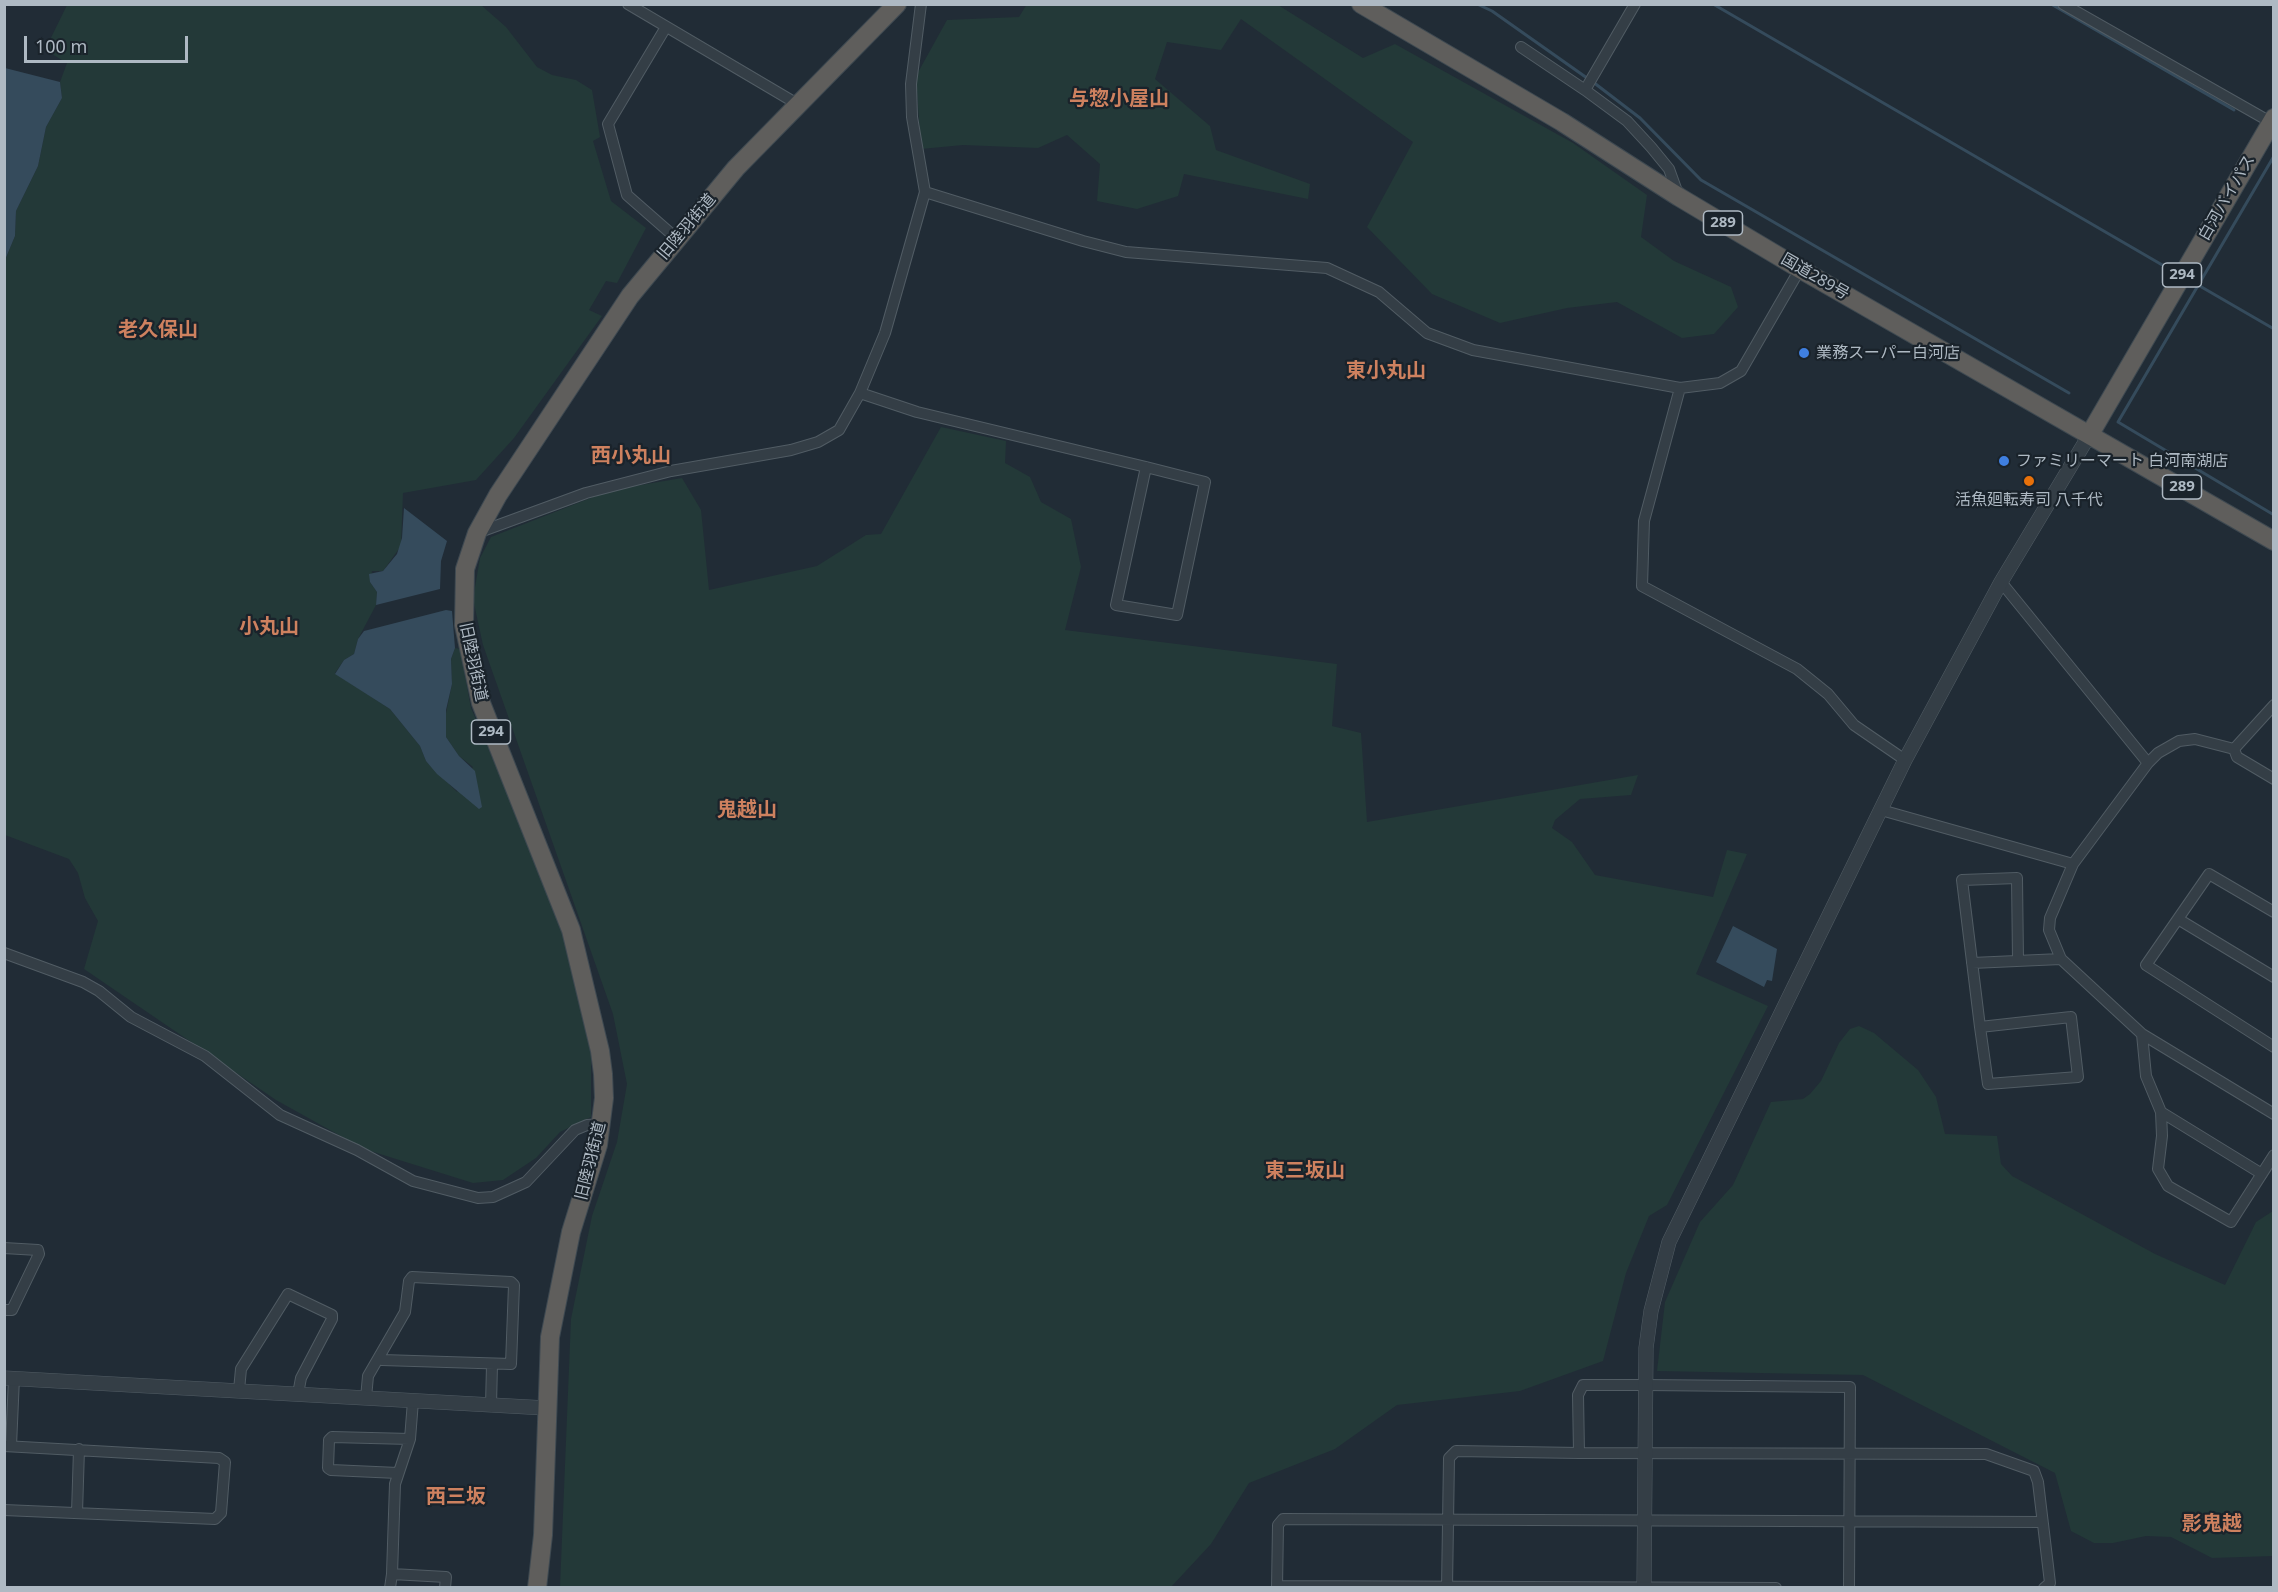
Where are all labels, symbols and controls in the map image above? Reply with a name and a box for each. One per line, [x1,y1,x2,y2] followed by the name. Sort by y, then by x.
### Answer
[27,24,190,62] scale bar
[35,34,87,58] text: 100 m
[1069,87,1169,111] district label: 与惣小屋山
[2195,152,2259,244] street label: 白河バイパス
[654,190,720,264] street label: 旧陸羽街道
[1704,211,1742,235] road number: 289
[1778,250,1852,304] street label: 国道289号
[2162,263,2202,287] road number: 294
[118,318,198,342] district label: 老久保山
[1816,343,1960,363] place label: 業務スーパー白河店
[1797,346,1811,360] marker: 業務スーパー白河店
[1346,359,1426,383] district label: 東小丸山
[591,444,671,468] district label: 西小丸山
[2016,451,2228,471] place label: ファミリーマート 白河南湖店
[1997,454,2011,468] marker: ファミリーマート 白河南湖店
[2022,474,2036,488] marker: 活魚廻転寿司 八千代
[2162,475,2202,499] road number: 289
[1955,490,2103,510] place label: 活魚廻転寿司 八千代
[239,615,299,639] district label: 小丸山
[455,621,491,703] street label: 旧陸羽街道
[472,720,510,744] road number: 294
[717,798,777,822] district label: 鬼越山
[572,1120,610,1202] street label: 旧陸羽街道
[1265,1159,1345,1183] district label: 東三坂山
[426,1485,486,1509] district label: 西三坂
[2182,1512,2242,1536] district label: 影鬼越

